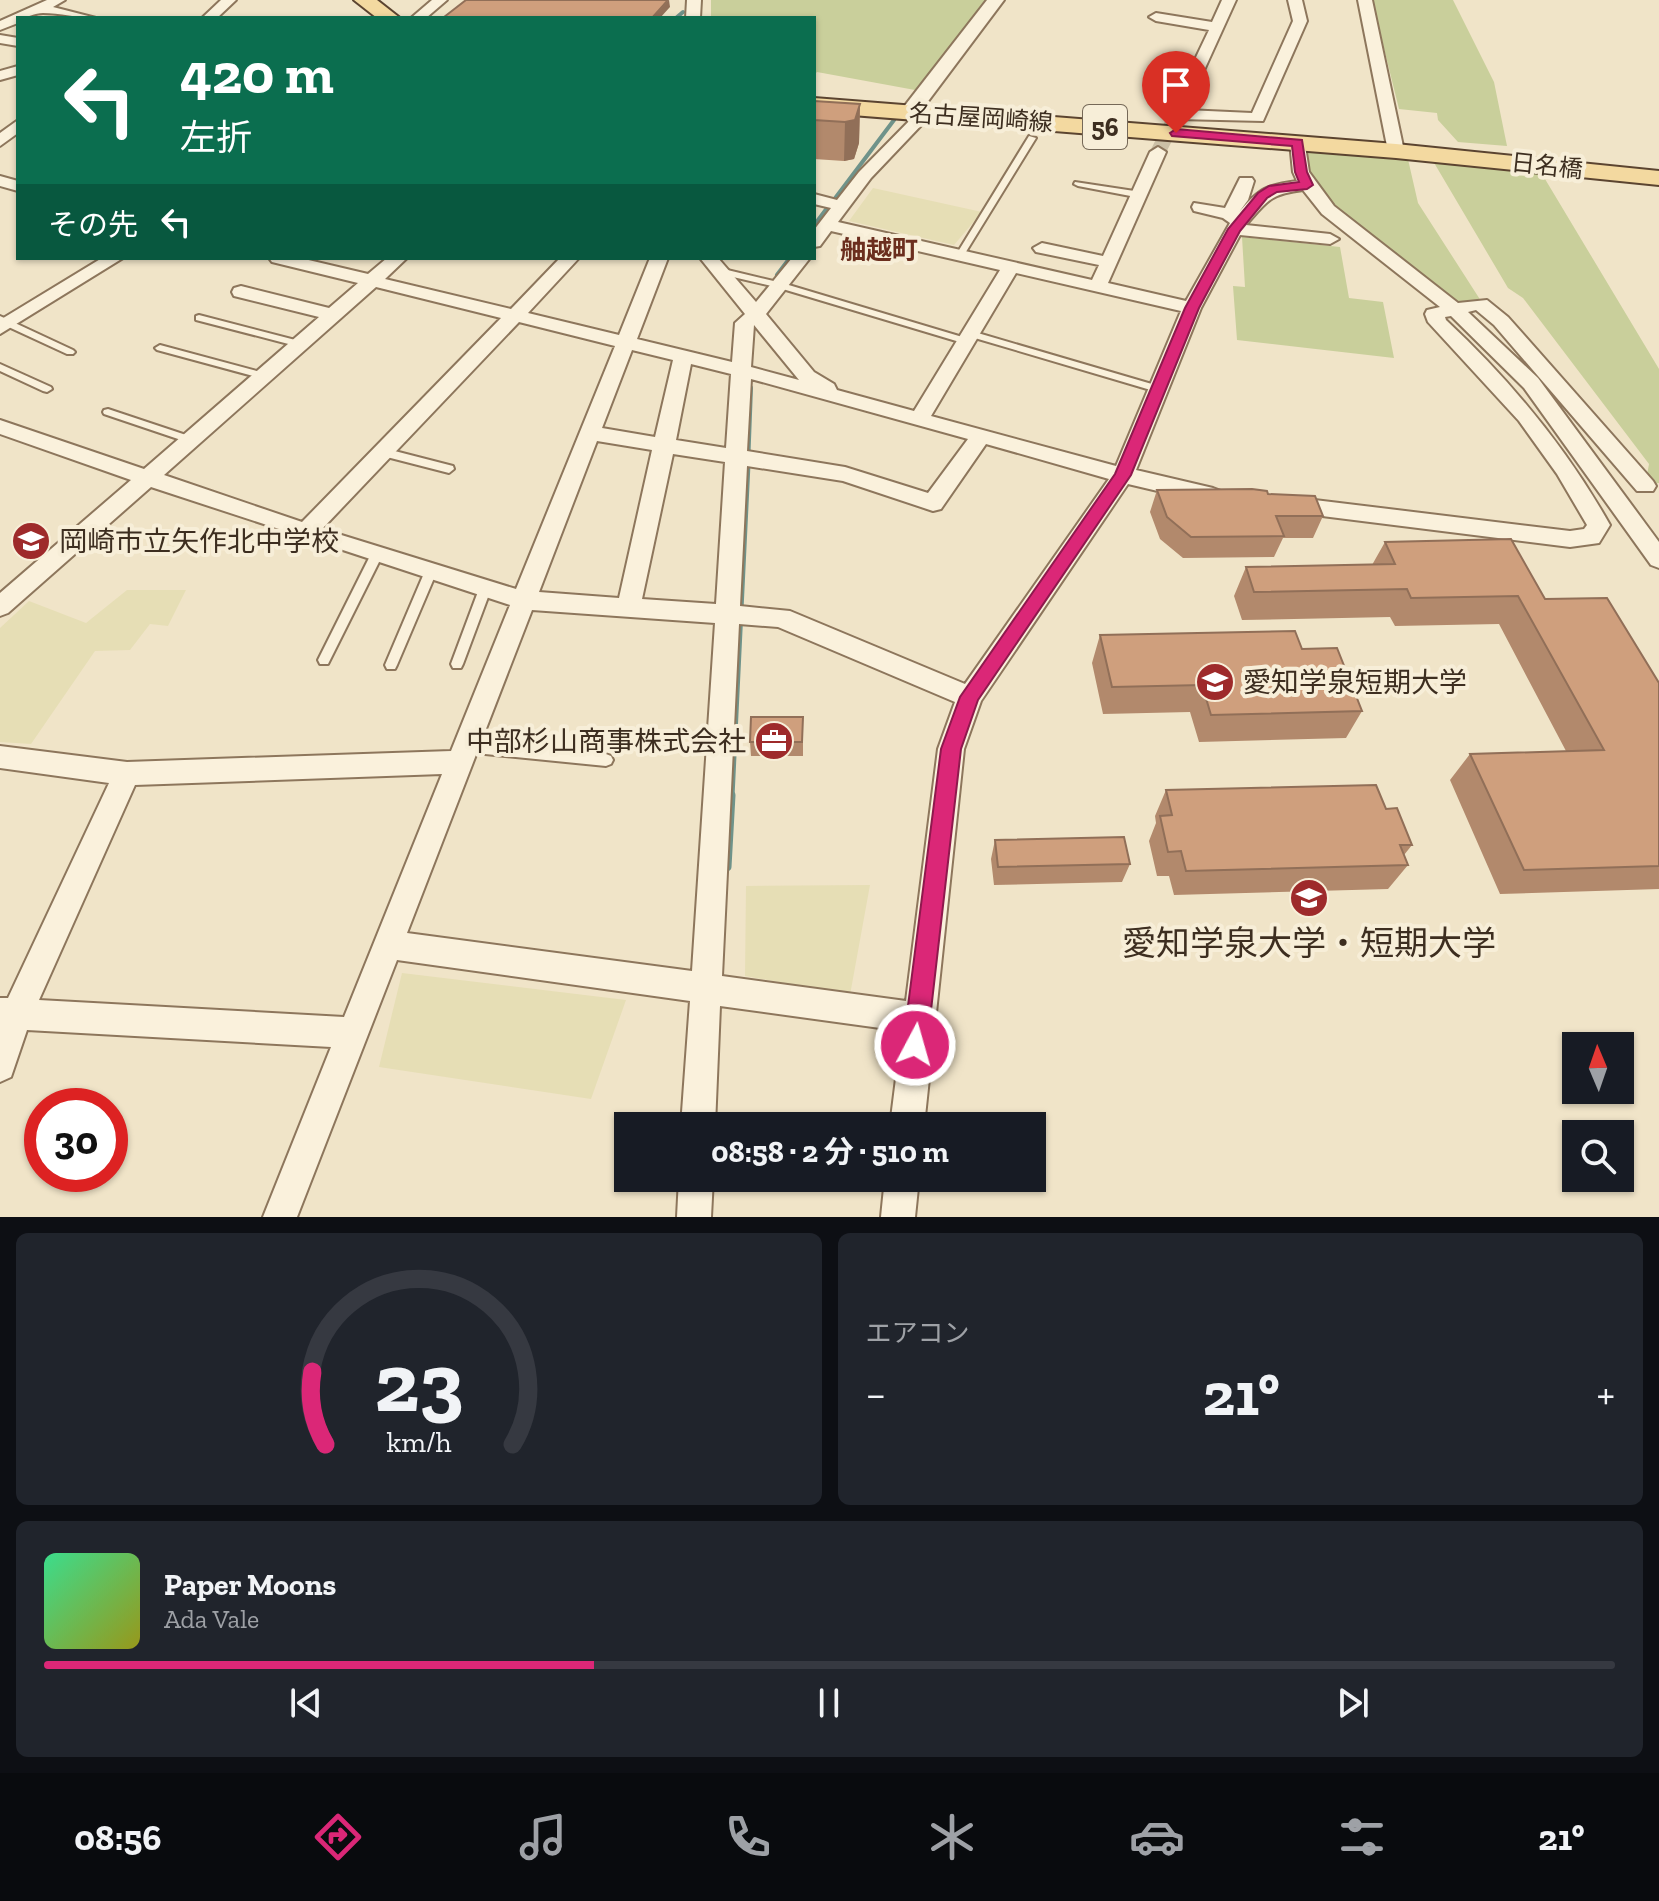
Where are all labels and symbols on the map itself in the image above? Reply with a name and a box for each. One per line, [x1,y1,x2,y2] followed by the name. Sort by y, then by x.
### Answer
[1142,51,1210,133] pin
[908,98,1054,137] street label: 名古屋岡崎線
[1083,105,1127,149] road number: 56
[1510,147,1584,184] street label: 日名橋
[840,234,918,266] district label: 舳越町
[10,520,52,562] school or university icon: 岡崎市立矢作北中学校
[59,525,339,558] place label: 岡崎市立矢作北中学校
[1194,661,1236,703] school or university icon: 愛知学泉短期大学
[1243,666,1467,699] place label: 愛知学泉短期大学
[753,720,795,762] office icon: 中部杉山商事株式会社
[466,725,746,758] place label: 中部杉山商事株式会社
[1288,877,1330,919] school or university icon: 愛知学泉大学・短期大学
[1122,923,1496,964] place label: 愛知学泉大学・短期大学
[873,1003,957,1087] position arrow
[1562,1032,1634,1104] north arrow
[24,1088,128,1192] speed limit sign: 30

